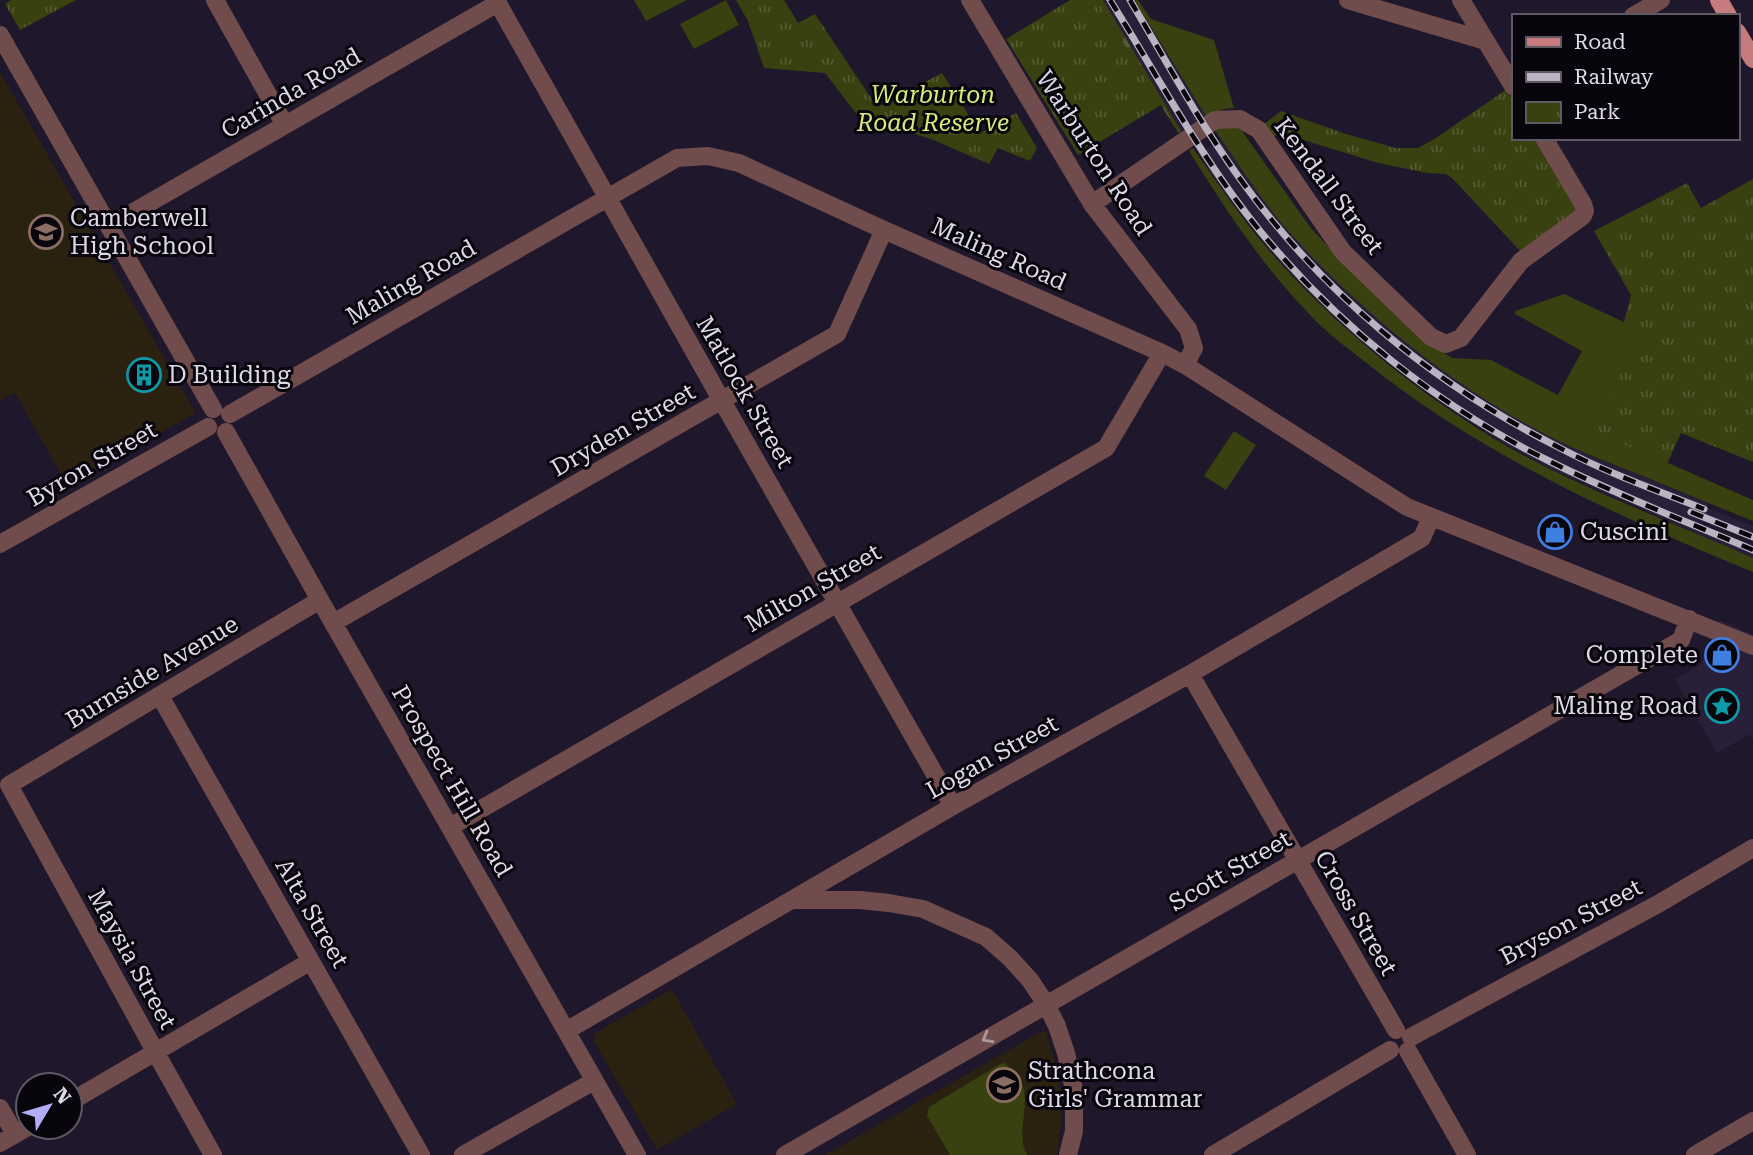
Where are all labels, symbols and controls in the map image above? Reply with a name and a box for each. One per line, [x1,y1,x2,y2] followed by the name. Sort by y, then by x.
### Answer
[1512,14,1739,140] legend
[1574,30,1626,54] text: Road
[216,42,366,144] street label: Carinda Road
[1030,65,1158,241] street label: Warburton Road
[1574,65,1654,89] text: Railway
[856,81,1009,137] park label: Warburton Road Reserve
[1574,100,1620,124] text: Park
[1269,112,1389,260] street label: Kendall Street
[70,204,214,260] place label: Camberwell High School
[927,212,1071,296] street label: Maling Road
[27,213,65,251] school or university icon: Camberwell High School
[341,234,481,330] street label: Maling Road
[690,311,800,473] street label: Matlock Street
[125,356,163,394] building icon: D Building
[168,361,291,389] place label: D Building
[546,377,700,483] street label: Dryden Street
[22,416,162,512] street label: Byron Street
[1536,513,1574,551] shop icon: Cuscini
[1580,518,1668,546] place label: Cuscini
[740,538,886,638] street label: Milton Street
[61,610,243,734] street label: Burnside Avenue
[1703,636,1741,674] shop icon: Complete
[1586,641,1698,669] place label: Complete
[386,680,518,882] street label: Prospect Hill Road
[1703,687,1741,725] place icon: Maling Road
[1553,692,1698,720] place label: Maling Road
[921,709,1063,805] street label: Logan Street
[1164,825,1296,917] street label: Scott Street
[1309,846,1403,980] street label: Cross Street
[270,853,354,973] street label: Alta Street
[1495,873,1647,971] street label: Bryson Street
[82,884,182,1034] street label: Maysia Street
[982,1030,995,1043] one-way arrow
[1028,1057,1203,1113] place label: Strathcona Girls' Grammar
[985,1066,1023,1104] school or university icon: Strathcona Girls' Grammar
[14,1071,84,1141] north arrow
[48,1083,76,1109] text: N

